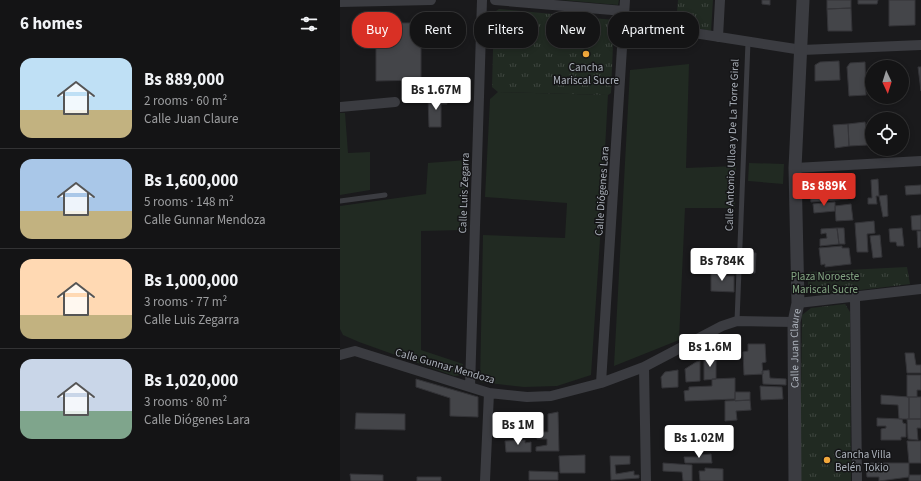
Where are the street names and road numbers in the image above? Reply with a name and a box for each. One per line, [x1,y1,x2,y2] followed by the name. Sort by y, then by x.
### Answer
[721,58,743,231] street label: Calle Antonio Ulloa y De La Torre Giral
[591,146,613,236] street label: Calle Diógenes Lara
[455,152,473,234] street label: Calle Luis Zegarra
[786,306,804,388] street label: Calle Juan Claure
[393,345,497,387] street label: Calle Gunnar Mendoza

